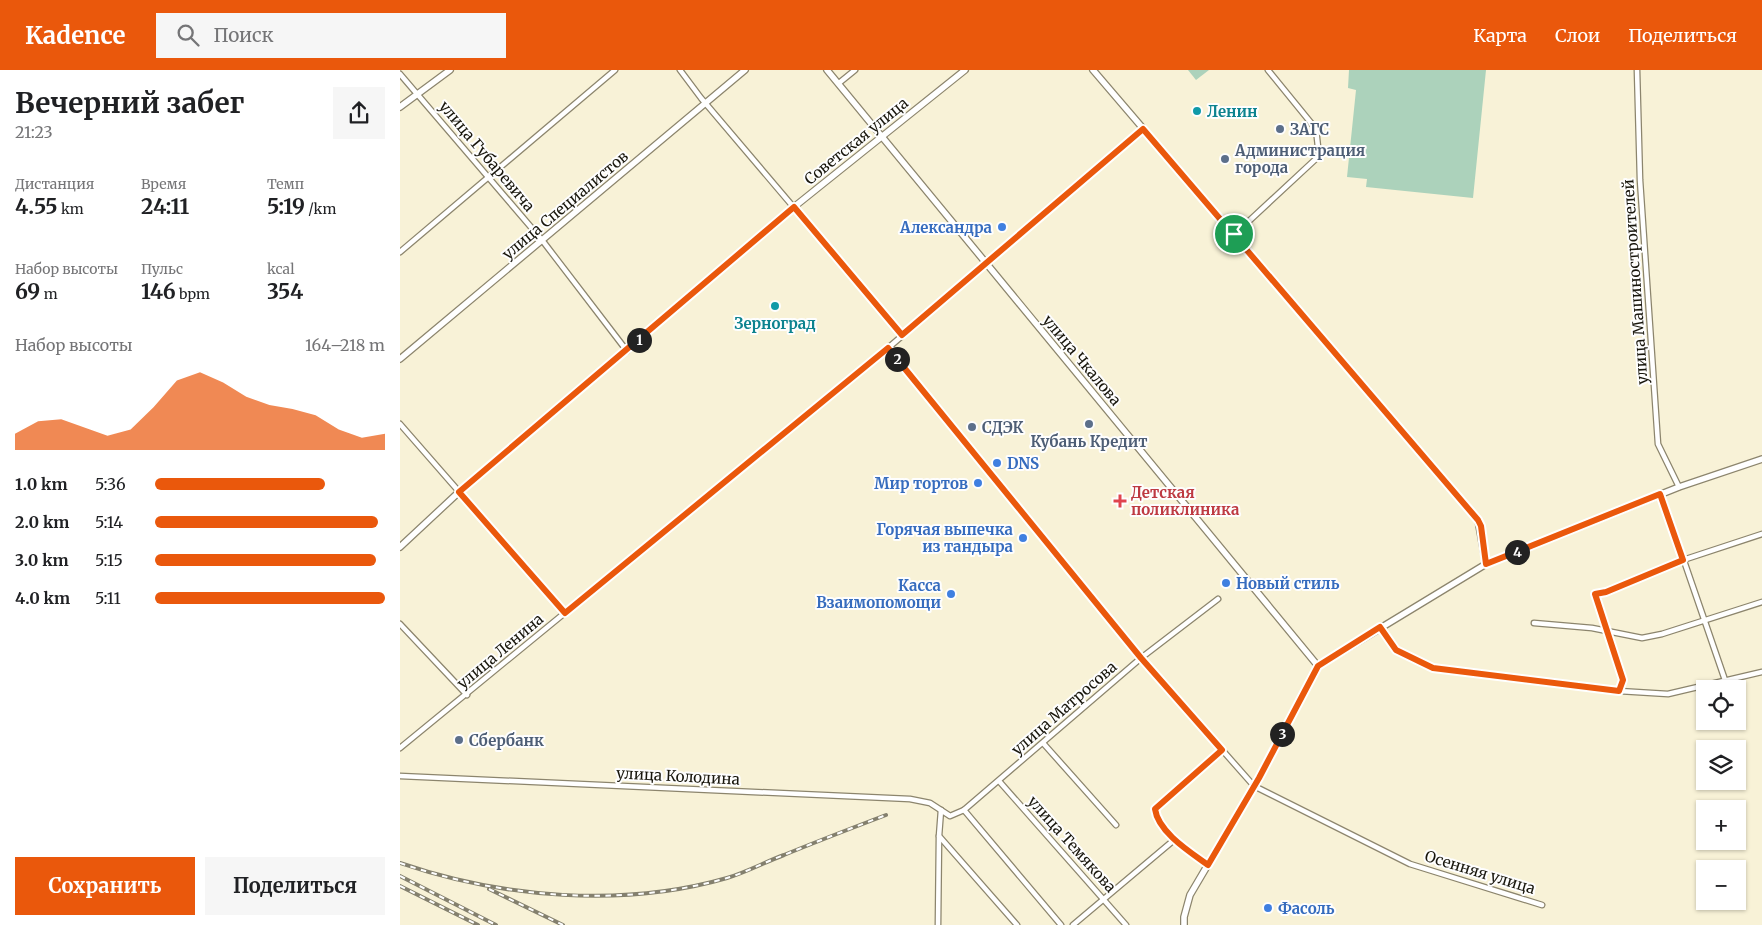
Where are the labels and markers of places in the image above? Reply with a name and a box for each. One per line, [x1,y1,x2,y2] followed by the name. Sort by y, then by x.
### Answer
[1207,102,1258,121] place label: Ленин
[1191,105,1203,117] marker: Ленин
[1290,120,1329,139] place label: ЗАГС
[1274,123,1286,135] marker: ЗАГС
[1234,141,1365,177] place label: Администрация города
[1219,153,1231,165] marker: Администрация города
[1213,213,1255,255] pin
[899,218,993,237] place label: Александра
[996,221,1008,233] marker: Александра
[769,300,781,312] marker: Зерноград
[734,314,816,333] place label: Зерноград
[626,328,652,352] pin: 1
[884,346,910,372] pin: 2
[982,418,1024,437] place label: СДЭК
[1083,418,1095,430] marker: Кубань Кредит
[966,421,978,433] marker: СДЭК
[1031,432,1148,451] place label: Кубань Кредит
[1007,454,1039,473] place label: DNS
[991,457,1003,469] marker: DNS
[874,474,968,493] place label: Мир тортов
[972,477,984,489] marker: Мир тортов
[1131,483,1240,519] place label: Детская поликлиника
[1113,494,1127,508] marker: Детская поликлиника
[876,520,1014,556] place label: Горячая выпечка из тандыра
[1017,532,1029,544] marker: Горячая выпечка из тандыра
[1504,540,1530,564] pin: 4
[1236,574,1340,593] place label: Новый стиль
[816,576,942,612] place label: Касса Взаимопомощи
[1220,577,1232,589] marker: Новый стиль
[945,588,957,600] marker: Касса Взаимопомощи
[1270,722,1294,746] pin: 3
[469,731,544,750] place label: Сбербанк
[453,734,465,746] marker: Сбербанк
[1278,899,1335,918] place label: Фасоль
[1262,902,1274,914] marker: Фасоль

